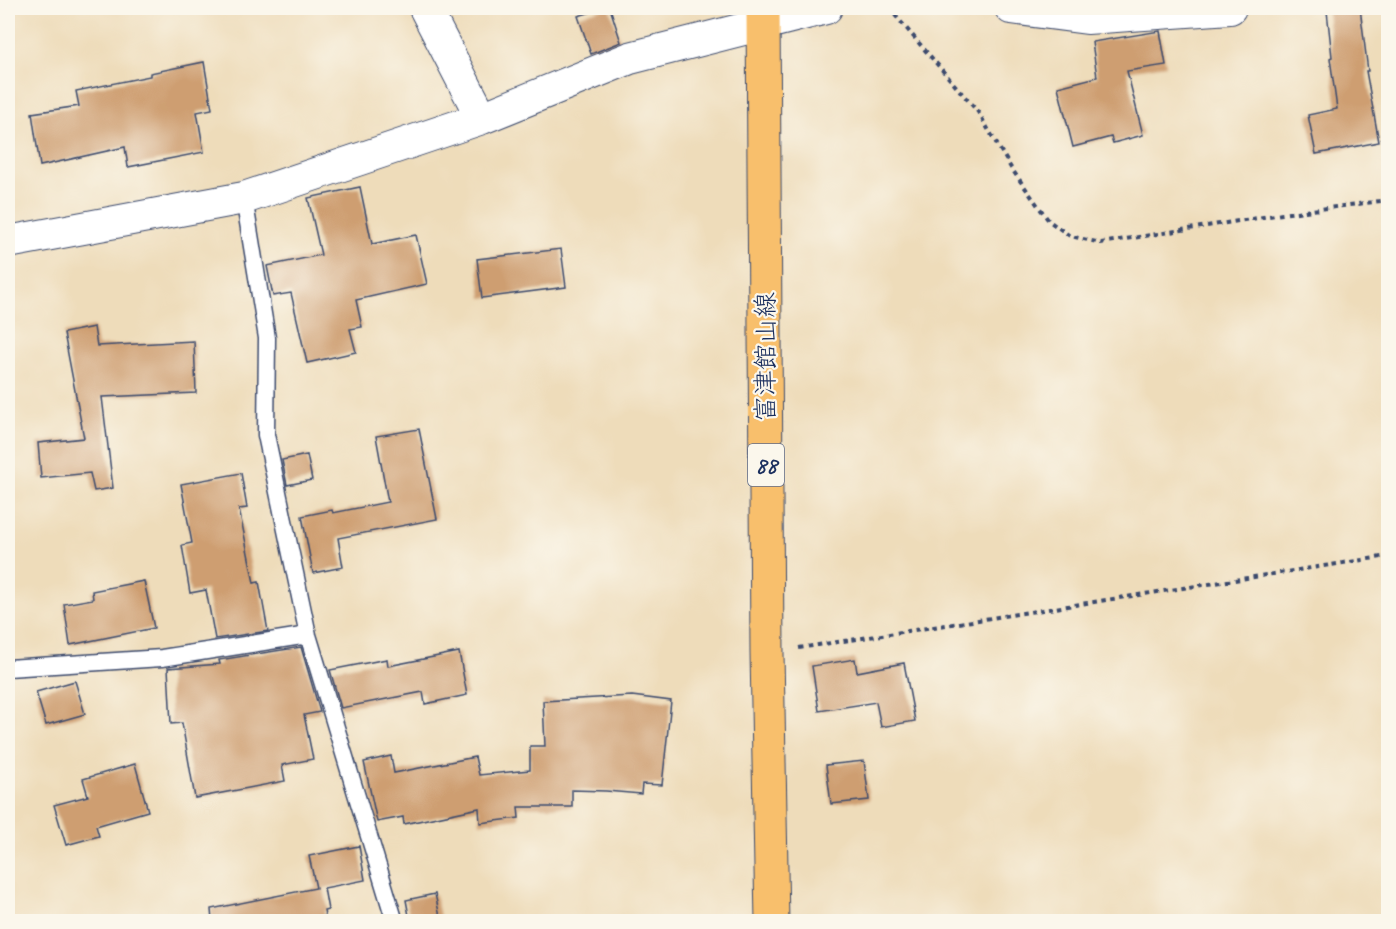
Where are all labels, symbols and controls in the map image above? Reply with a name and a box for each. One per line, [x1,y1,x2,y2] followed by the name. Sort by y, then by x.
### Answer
[749,292,782,422] street label: 富津館山線
[748,444,784,486] road number: 88

